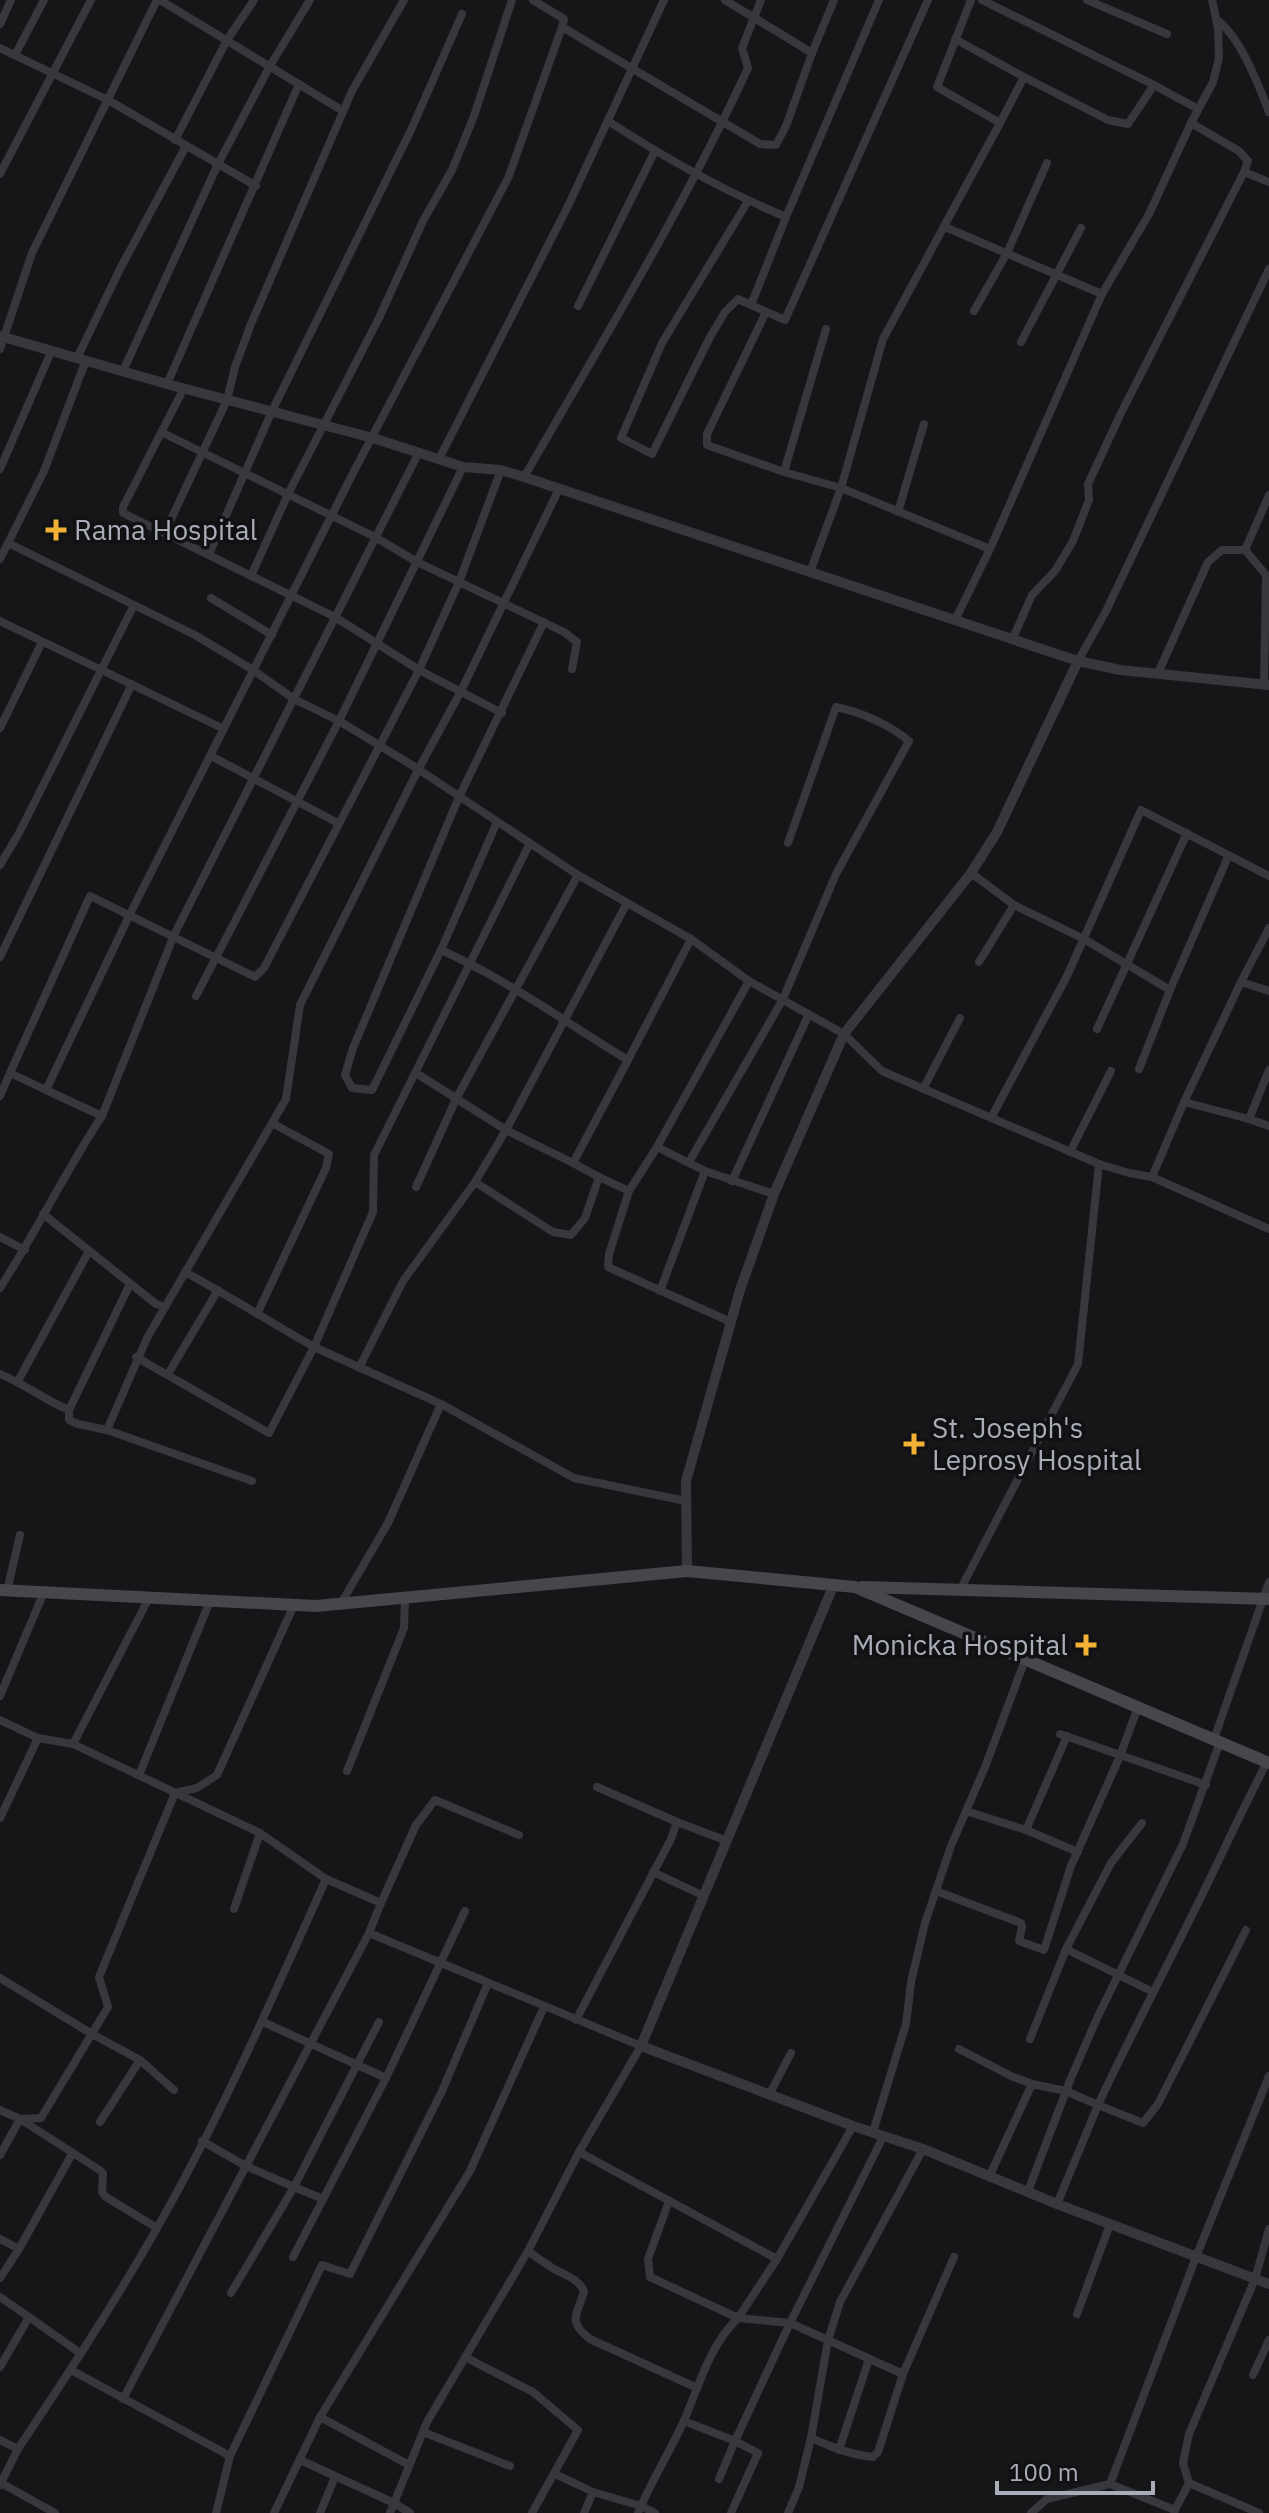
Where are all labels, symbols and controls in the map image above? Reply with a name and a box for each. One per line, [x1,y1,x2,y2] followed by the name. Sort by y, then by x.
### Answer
[74,511,257,548] place label: Rama Hospital
[45,519,67,541] marker: Rama Hospital
[932,1409,1142,1478] place label: St. Joseph's Leprosy Hospital
[903,1433,925,1455] marker: St. Joseph's Leprosy Hospital
[852,1626,1068,1663] place label: Monicka Hospital
[1075,1634,1097,1656] marker: Monicka Hospital
[997,2445,1153,2495] scale bar
[1009,2456,1079,2488] text: 100 m

